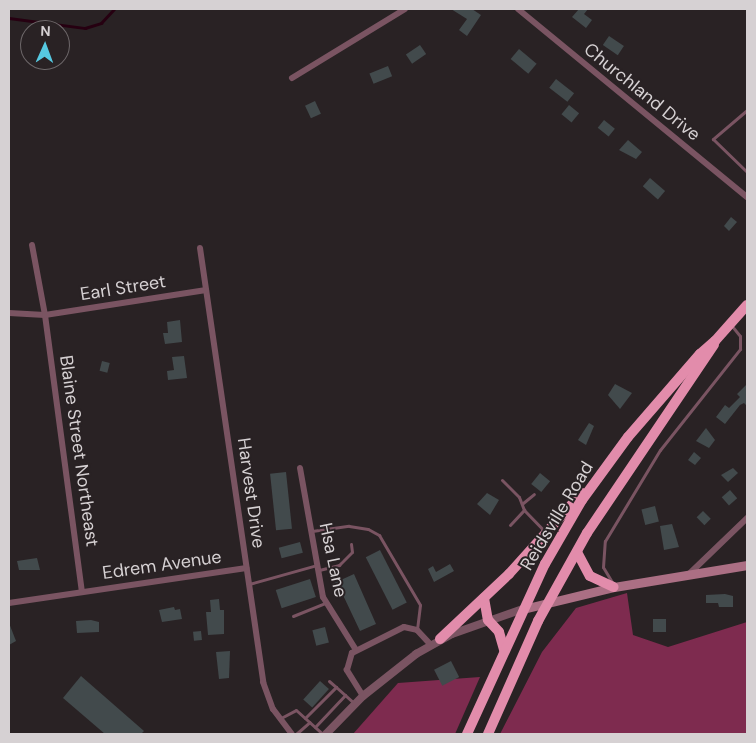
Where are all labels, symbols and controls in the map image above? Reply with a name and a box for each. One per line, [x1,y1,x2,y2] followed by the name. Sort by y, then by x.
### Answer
[20,20,70,70] north arrow
[40,22,51,40] text: N
[579,38,705,146] street label: Churchland Drive
[79,271,167,305] street label: Earl Street
[55,354,103,548] street label: Blaine Street Northeast
[233,436,269,550] street label: Harvest Drive
[516,458,598,574] street label: Reidsville Road
[315,521,351,599] street label: Hsa Lane
[101,546,223,584] street label: Edrem Avenue

